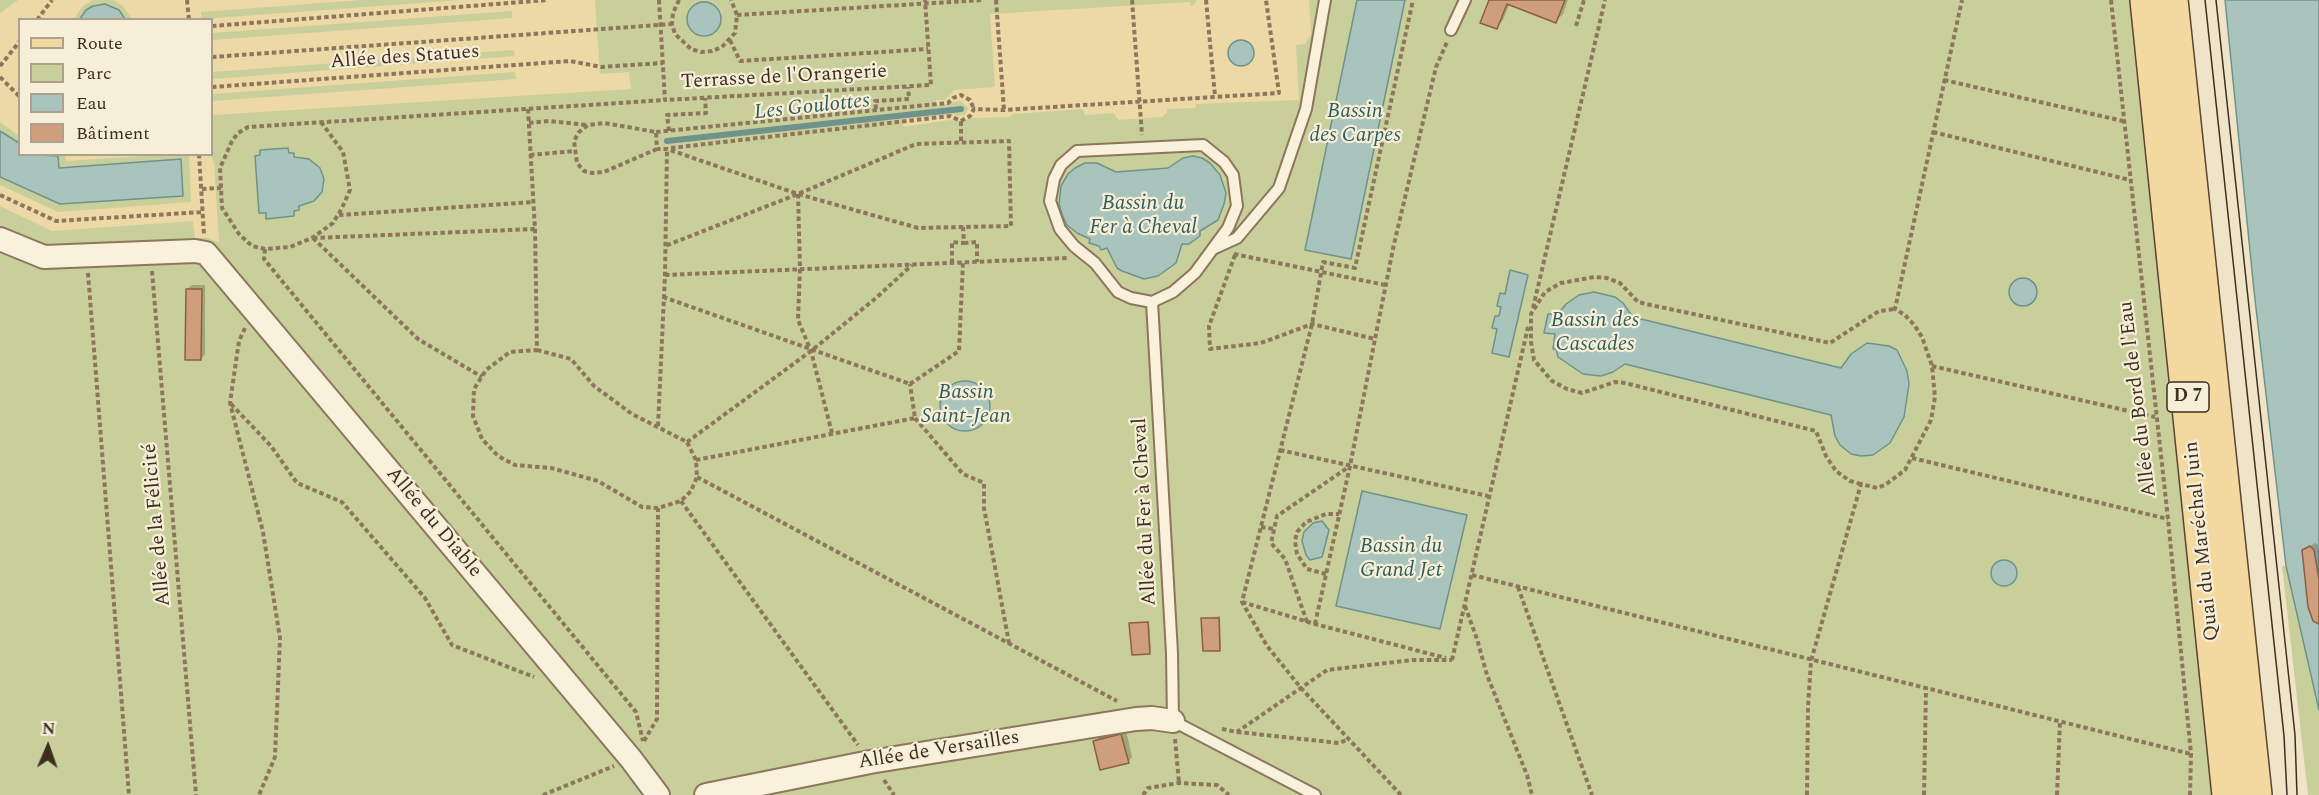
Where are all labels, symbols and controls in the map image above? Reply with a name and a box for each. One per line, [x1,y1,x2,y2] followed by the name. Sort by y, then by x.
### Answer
[18,18,213,156] legend
[76,30,123,57] text: Route
[329,41,481,75] street label: Allée des Statues
[76,60,112,87] text: Parc
[680,61,888,95] street label: Terrasse de l'Orangerie
[753,89,871,127] water label: Les Goulottes
[76,90,107,117] text: Eau
[1309,100,1401,150] water label: Bassin des Carpes
[76,120,150,147] text: Bâtiment
[1089,192,1197,242] water label: Bassin du Fer à Cheval
[2115,300,2163,498] street label: Allée du Bord de l'Eau
[1551,309,1639,359] water label: Bassin des Cascades
[921,381,1011,431] water label: Bassin Saint-Jean
[2167,382,2209,412] road number: D 7
[1129,417,1163,607] street label: Allée du Fer à Cheval
[2181,440,2225,642] street label: Quai du Maréchal Juin
[139,442,177,608] street label: Allée de la Félicité
[380,463,486,583] street label: Allée du Diable
[1360,535,1442,585] water label: Bassin du Grand Jet
[18,717,78,777] north arrow
[42,717,56,741] text: N
[857,726,1021,776] street label: Allée de Versailles

